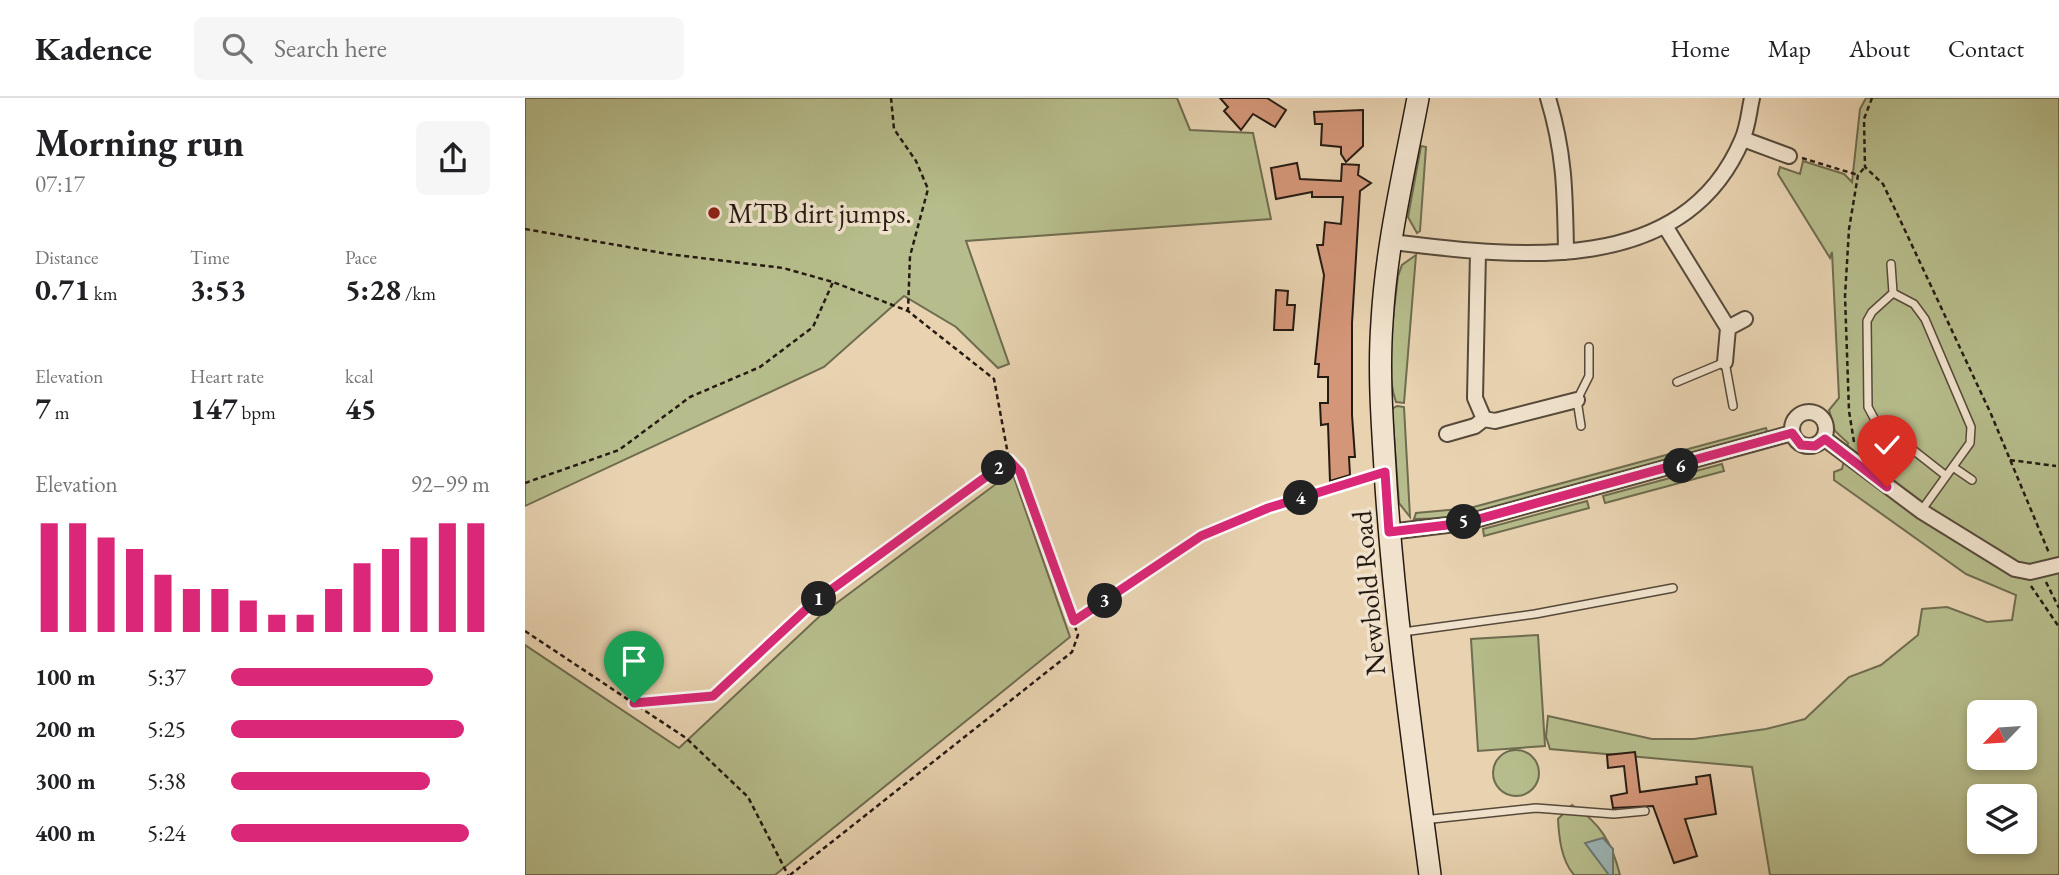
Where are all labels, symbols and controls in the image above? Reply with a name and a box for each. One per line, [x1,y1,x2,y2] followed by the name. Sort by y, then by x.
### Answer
[194,17,684,80] search box
[35,27,152,70] text: Kadence
[218,29,256,67] icon: search
[274,31,387,65] text: Search here
[1670,33,1730,64] text: Home
[1768,33,1811,64] text: Map
[1849,33,1910,64] text: About
[1948,33,2024,64] text: Contact
[35,118,244,167] text: Morning run
[416,121,490,195] button: share
[35,169,85,199] text: 07:17
[728,195,912,231] place label: MTB dirt jumps.
[706,205,722,221] marker: MTB dirt jumps.
[35,245,98,270] text: Distance
[190,245,230,270] text: Time
[345,245,377,270] text: Pace
[35,270,90,309] text: 0.71
[190,270,246,309] text: 3:53
[345,270,401,309] text: 5:28
[90,281,118,306] text: km
[401,281,436,306] text: /km
[35,364,103,389] text: Elevation
[190,364,264,389] text: Heart rate
[345,364,374,389] text: kcal
[35,389,51,428] text: 7
[190,389,238,428] text: 147
[345,389,377,428] text: 45
[51,400,69,425] text: m
[238,400,276,425] text: bpm
[1857,415,1917,487] pin
[1868,426,1906,464] icon: check
[1663,448,1699,484] pin: 6
[981,450,1016,486] pin: 2
[1675,453,1686,478] text: 6
[993,455,1004,480] text: 2
[35,469,118,499] text: Elevation
[411,469,490,499] text: 92–99 m
[1283,480,1319,516] pin: 4
[1295,485,1306,510] text: 4
[1447,504,1481,540] pin: 5
[1343,508,1393,677] street label: Newbold Road
[1458,509,1469,534] text: 5
[801,582,837,616] pin: 1
[1087,584,1123,618] pin: 3
[813,586,824,611] text: 1
[1099,588,1110,613] text: 3
[604,631,664,703] pin
[615,642,653,680] icon: arrive
[35,662,96,692] text: 100 m
[147,662,186,692] text: 5:37
[1967,700,2037,770] north arrow
[1967,700,2037,854] map controls
[35,714,96,744] text: 200 m
[147,714,186,744] text: 5:25
[35,766,96,796] text: 300 m
[147,766,186,796] text: 5:38
[1967,784,2037,854] button: layers
[35,818,96,848] text: 400 m
[147,818,186,848] text: 5:24

